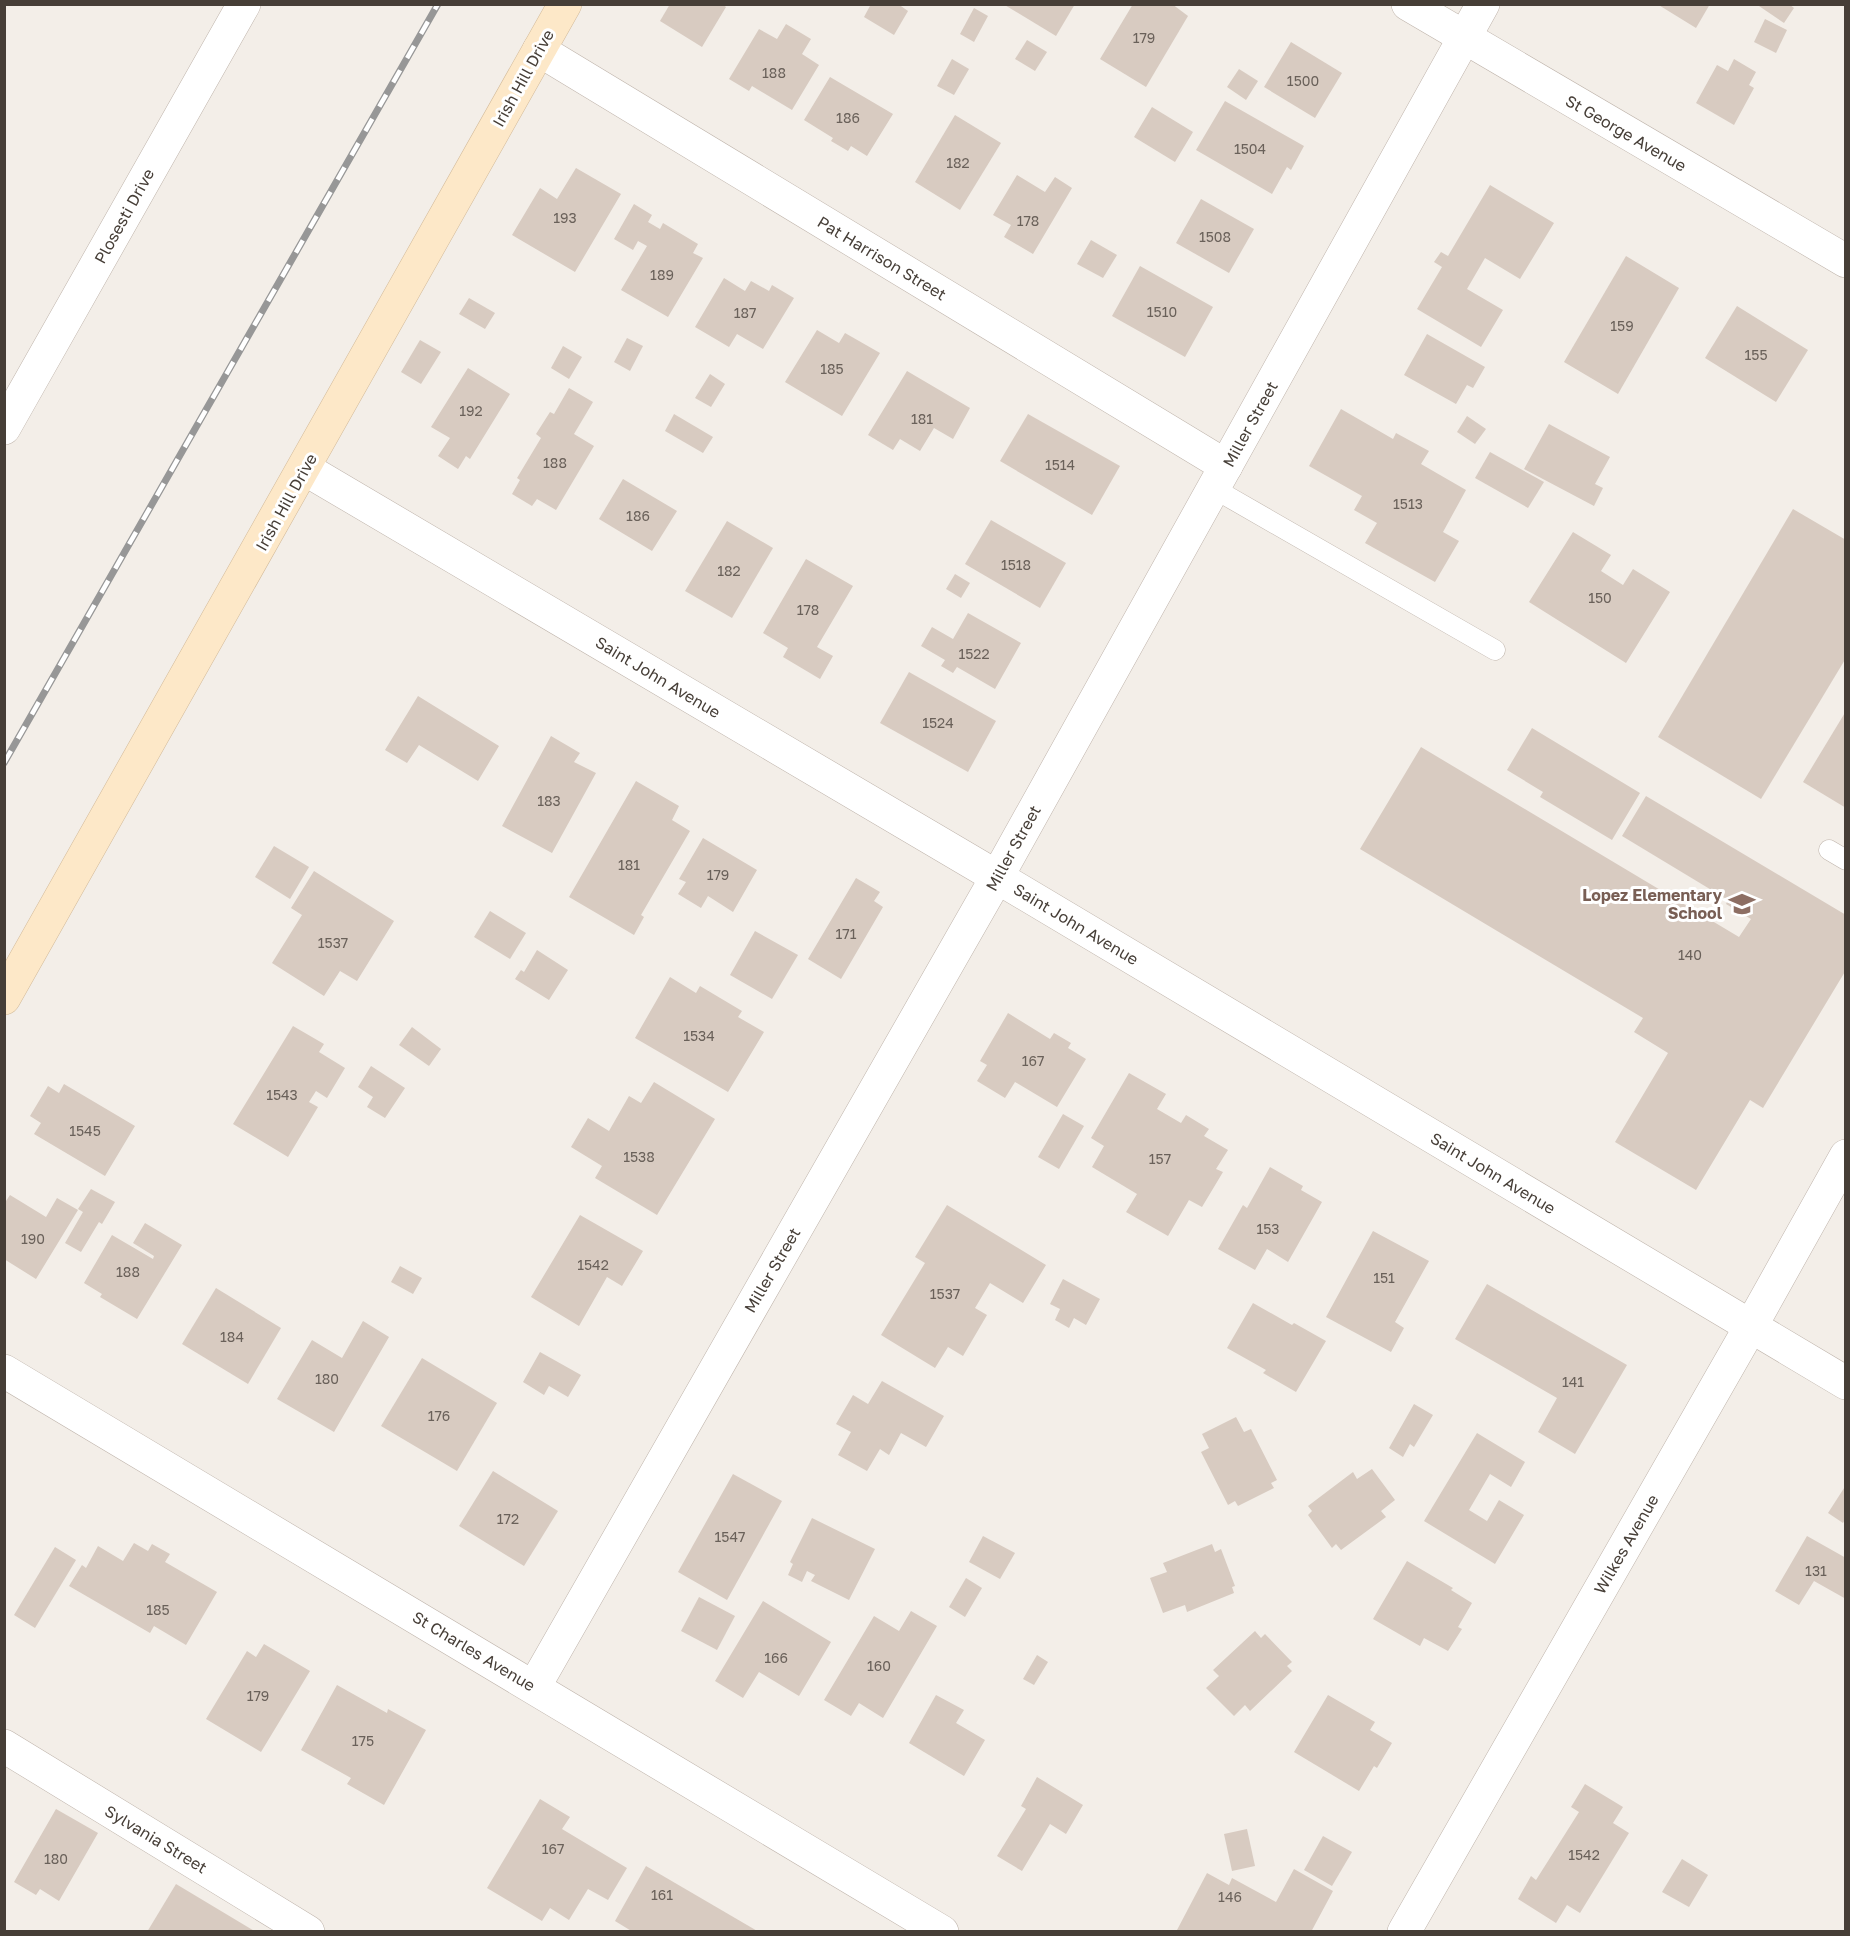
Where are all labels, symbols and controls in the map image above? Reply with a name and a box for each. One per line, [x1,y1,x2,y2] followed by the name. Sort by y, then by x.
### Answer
[488,26,558,130] street label: Irish Hill Drive
[1133,29,1155,46] house number: 179
[762,64,786,81] house number: 188
[1287,72,1319,89] house number: 1500
[1562,90,1690,176] street label: St George Avenue
[836,109,860,126] house number: 186
[1234,140,1266,157] house number: 1504
[946,154,970,171] house number: 182
[90,165,158,267] street label: Plosesti Drive
[553,209,577,226] house number: 193
[814,212,950,304] street label: Pat Harrison Street
[1017,212,1039,229] house number: 178
[1199,228,1231,245] house number: 1508
[650,266,674,283] house number: 189
[1147,303,1177,320] house number: 1510
[734,304,756,321] house number: 187
[1610,317,1634,334] house number: 159
[1744,346,1768,363] house number: 155
[820,360,844,377] house number: 185
[1218,378,1282,470] street label: Miller Street
[459,402,483,419] house number: 192
[911,410,933,427] house number: 181
[251,450,321,554] street label: Irish Hill Drive
[543,454,567,471] house number: 188
[1045,456,1075,473] house number: 1514
[1393,495,1423,512] house number: 1513
[626,507,650,524] house number: 186
[1001,556,1031,573] house number: 1518
[717,562,741,579] house number: 182
[1588,589,1612,606] house number: 150
[797,601,819,618] house number: 178
[592,632,724,722] street label: Saint John Avenue
[958,645,990,662] house number: 1522
[922,714,954,731] house number: 1524
[537,792,561,809] house number: 183
[981,802,1045,894] street label: Miller Street
[618,856,640,873] house number: 181
[707,866,729,883] house number: 179
[1010,879,1142,969] street label: Saint John Avenue
[1582,885,1723,923] place label: Lopez Elementary School
[1727,889,1757,919] school or university icon: Lopez Elementary School
[836,925,857,942] house number: 171
[318,934,348,951] house number: 1537
[1678,946,1702,963] house number: 140
[683,1027,715,1044] house number: 1534
[1022,1052,1044,1069] house number: 167
[266,1086,298,1103] house number: 1543
[69,1122,101,1139] house number: 1545
[1427,1128,1559,1218] street label: Saint John Avenue
[623,1148,655,1165] house number: 1538
[1149,1150,1171,1167] house number: 157
[1256,1220,1280,1237] house number: 153
[740,1224,804,1316] street label: Miller Street
[21,1230,45,1247] house number: 190
[577,1256,609,1273] house number: 1542
[116,1263,140,1280] house number: 188
[1373,1269,1395,1286] house number: 151
[930,1285,960,1302] house number: 1537
[220,1328,244,1345] house number: 184
[315,1370,339,1387] house number: 180
[1562,1373,1584,1390] house number: 141
[428,1407,450,1424] house number: 176
[1589,1491,1663,1597] street label: Wilkes Avenue
[497,1510,519,1527] house number: 172
[715,1528,745,1545] house number: 1547
[1805,1562,1827,1579] house number: 131
[146,1601,170,1618] house number: 185
[409,1606,539,1696] street label: St Charles Avenue
[764,1649,788,1666] house number: 166
[867,1657,891,1674] house number: 160
[247,1687,269,1704] house number: 179
[352,1732,374,1749] house number: 175
[101,1801,211,1877] street label: Sylvania Street
[542,1840,564,1857] house number: 167
[1568,1846,1600,1863] house number: 1542
[44,1850,68,1867] house number: 180
[651,1886,673,1903] house number: 161
[1218,1888,1242,1905] house number: 146

